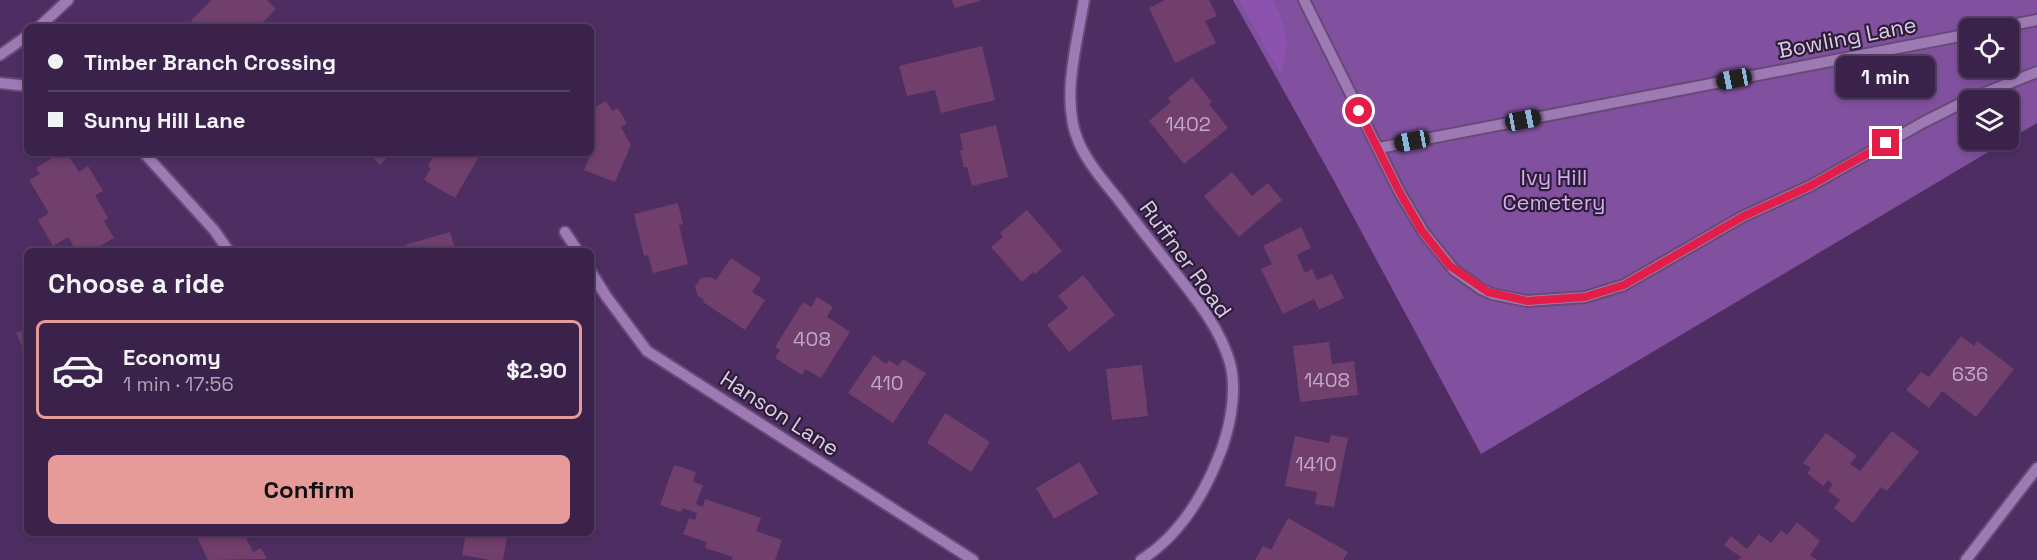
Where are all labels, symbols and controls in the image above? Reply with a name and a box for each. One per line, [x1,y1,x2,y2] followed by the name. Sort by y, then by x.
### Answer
[1775,10,1919,64] street label: Bowling Lane
[1959,18,2019,150] map controls
[1959,18,2019,78] button: locate
[84,48,336,76] text: Timber Branch Crossing
[1836,56,1936,98] callout: 1 min
[1861,64,1910,90] text: 1 min
[1715,67,1753,91] car
[1959,90,2019,150] button: layers
[1345,97,1372,124] route start
[84,106,245,134] text: Sunny Hill Lane
[1504,108,1542,132] car
[1165,111,1211,137] house number: 1402
[1393,129,1431,153] car
[1872,129,1899,156] route end
[1502,163,1606,216] park label: Ivy Hill Cemetery
[1134,195,1238,323] street label: Ruffner Road
[48,266,225,301] text: Choose a ride
[793,326,831,352] house number: 408
[51,343,105,397] icon: car
[123,343,221,371] text: Economy
[506,356,567,384] text: $2.90
[1952,361,1988,387] house number: 636
[715,364,845,462] street label: Hanson Lane
[1304,367,1350,393] house number: 1408
[870,370,904,396] house number: 410
[123,371,234,397] text: 1 min · 17:56
[1295,451,1337,477] house number: 1410
[48,455,570,524] button: Confirm

